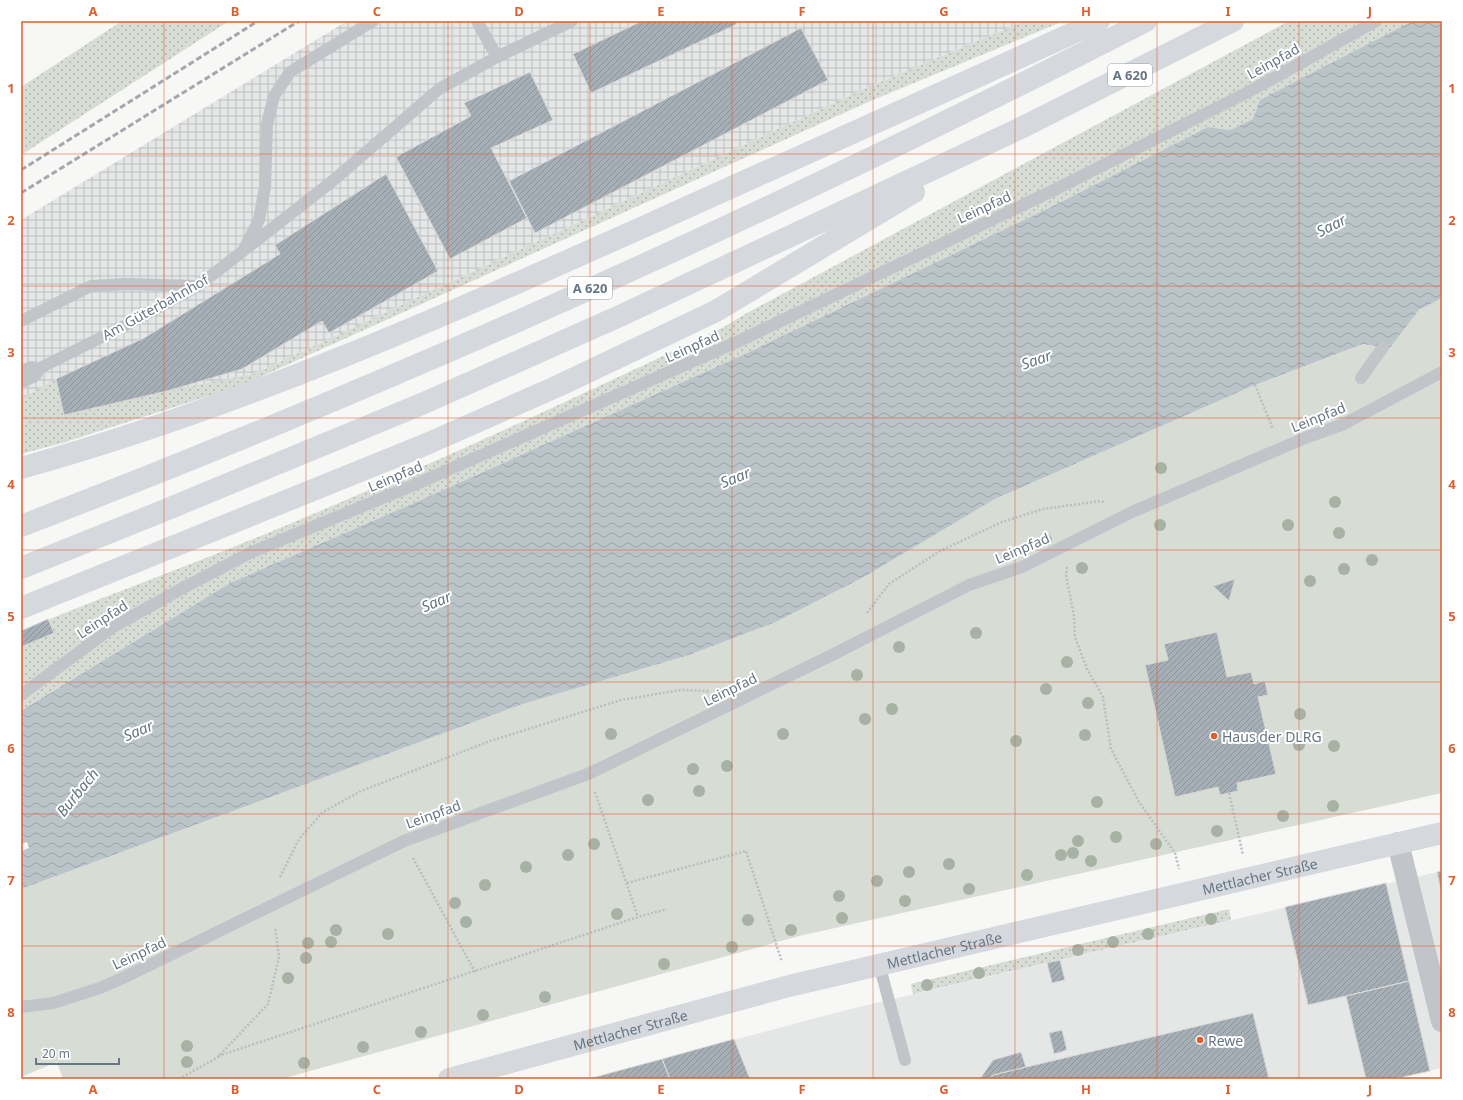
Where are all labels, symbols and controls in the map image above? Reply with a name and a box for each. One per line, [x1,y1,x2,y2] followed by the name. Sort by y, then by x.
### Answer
[89,2,98,20] text: A
[231,2,239,20] text: B
[373,2,381,20] text: C
[514,2,524,20] text: D
[657,2,665,20] text: E
[798,2,806,20] text: F
[939,2,949,20] text: G
[1081,2,1091,20] text: H
[1225,2,1231,20] text: I
[1367,2,1372,20] text: J
[1243,39,1303,83] street label: Leinpfad
[1108,64,1152,86] road number: A 620
[7,79,15,97] text: 1
[1448,79,1456,97] text: 1
[954,186,1014,228] street label: Leinpfad
[1313,209,1350,241] water label: Saar
[7,211,15,229] text: 2
[1448,211,1456,229] text: 2
[98,269,213,344] street label: Am Güterbahnhof
[568,277,612,299] road number: A 620
[662,326,722,366] street label: Leinpfad
[7,343,15,361] text: 3
[1448,343,1456,361] text: 3
[1018,344,1055,373] water label: Saar
[1288,397,1348,437] street label: Leinpfad
[365,456,425,496] street label: Leinpfad
[717,462,754,492] water label: Saar
[7,475,15,493] text: 4
[1448,475,1456,493] text: 4
[992,528,1052,568] street label: Leinpfad
[418,585,455,616] water label: Saar
[73,595,131,643] street label: Leinpfad
[7,607,15,625] text: 5
[1448,607,1456,625] text: 5
[700,668,760,710] street label: Leinpfad
[120,714,157,745] water label: Saar
[1222,727,1322,746] place label: Haus der DLRG
[1209,731,1219,741] marker: Haus der DLRG
[7,739,15,757] text: 6
[1448,739,1456,757] text: 6
[51,764,103,820] water label: Burbach
[403,795,463,833] street label: Leinpfad
[1200,853,1319,898] street label: Mettlacher Straße
[7,871,15,889] text: 7
[1448,871,1456,889] text: 7
[885,927,1004,972] street label: Mettlacher Straße
[109,932,169,974] street label: Leinpfad
[7,1003,15,1021] text: 8
[1448,1003,1456,1021] text: 8
[571,1005,690,1054] street label: Mettlacher Straße
[1208,1031,1243,1050] place label: Rewe
[1195,1035,1205,1045] marker: Rewe
[36,1040,119,1066] scale bar
[42,1045,70,1062] text: 20 m
[89,1080,98,1098] text: A
[231,1080,239,1098] text: B
[373,1080,381,1098] text: C
[514,1080,524,1098] text: D
[657,1080,665,1098] text: E
[798,1080,806,1098] text: F
[939,1080,949,1098] text: G
[1081,1080,1091,1098] text: H
[1225,1080,1231,1098] text: I
[1367,1080,1372,1098] text: J

